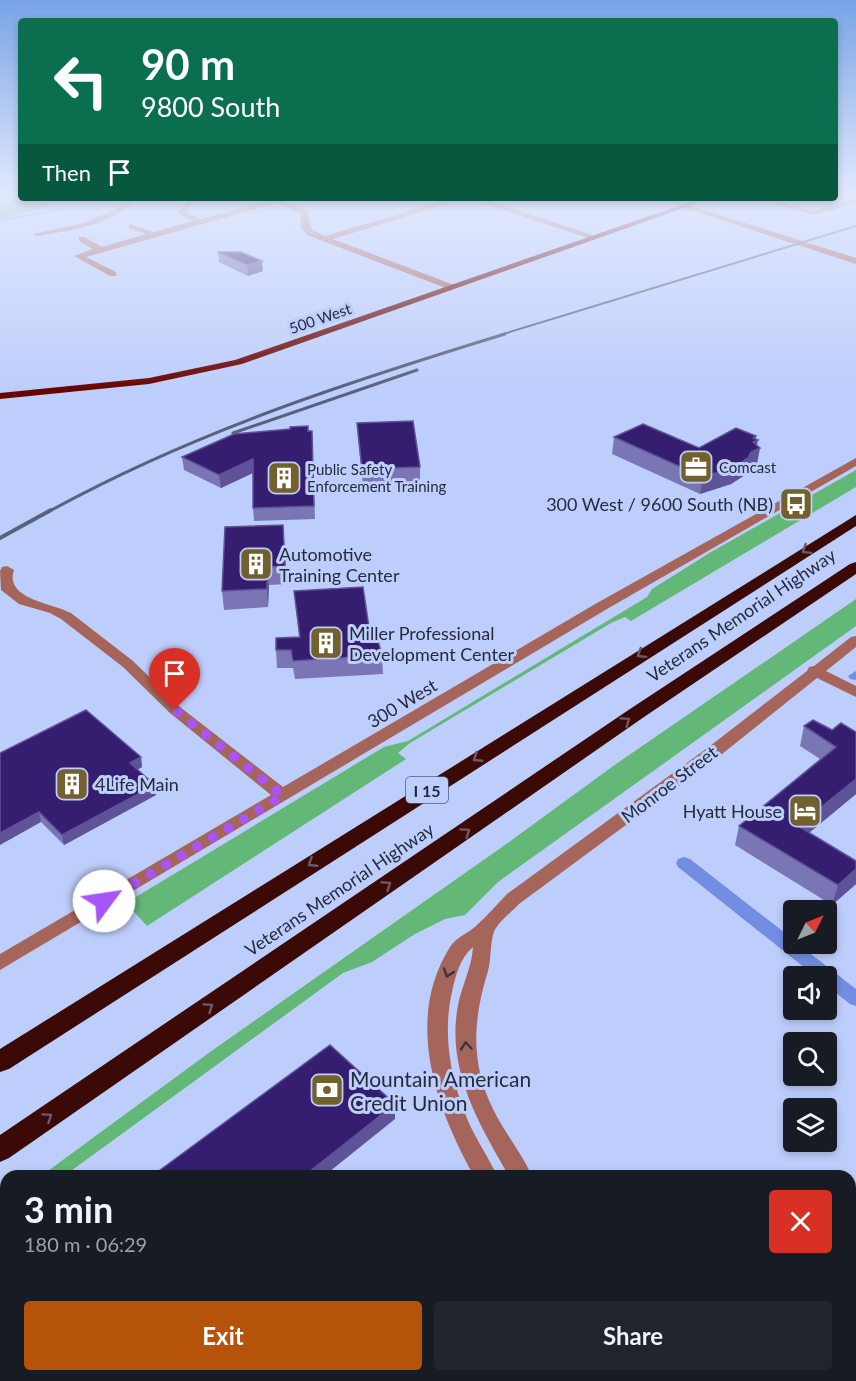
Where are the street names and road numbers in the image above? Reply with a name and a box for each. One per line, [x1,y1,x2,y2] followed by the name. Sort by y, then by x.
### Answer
[287,299,354,337] street label: 500 West
[642,543,840,686] street label: Veterans Memorial Highway
[363,673,441,732] street label: 300 West
[617,740,722,827] street label: Monroe Street
[406,777,448,803] road number: I 15
[240,817,438,960] street label: Veterans Memorial Highway

